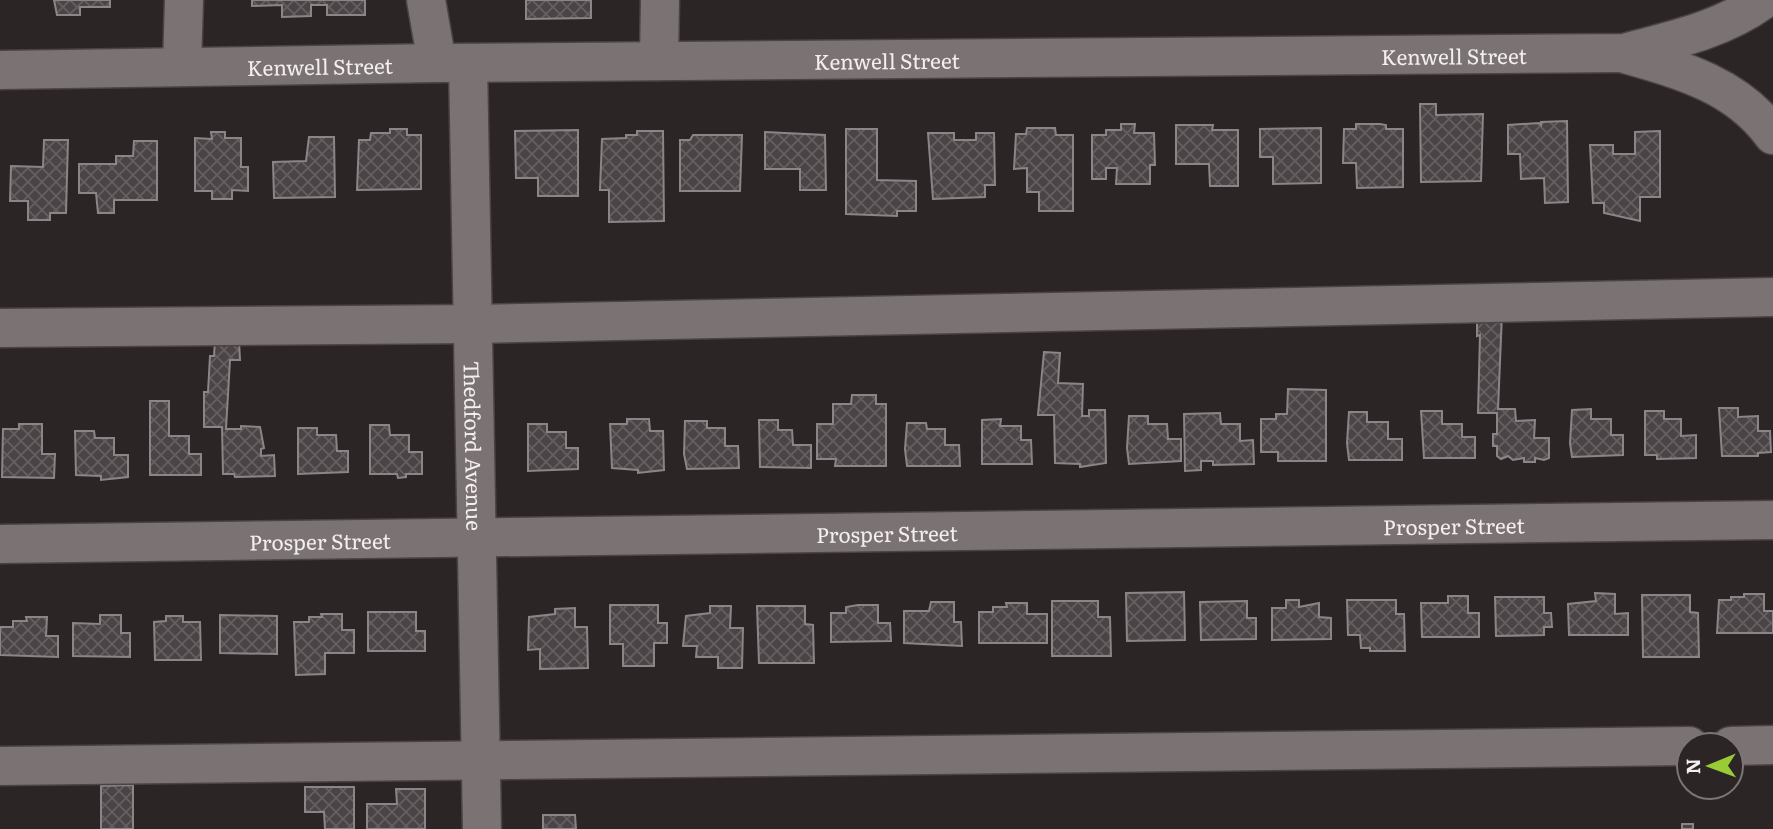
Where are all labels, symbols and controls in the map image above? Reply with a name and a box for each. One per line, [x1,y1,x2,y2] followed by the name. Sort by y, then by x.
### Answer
[1381,38,1528,71] street label: Kenwell Street
[814,43,961,75] street label: Kenwell Street
[247,48,394,82] street label: Kenwell Street
[458,361,492,531] street label: Thedford Avenue
[1383,508,1525,541] street label: Prosper Street
[816,516,959,548] street label: Prosper Street
[249,523,392,556] street label: Prosper Street
[1675,731,1745,801] north arrow
[1678,758,1706,775] text: N

